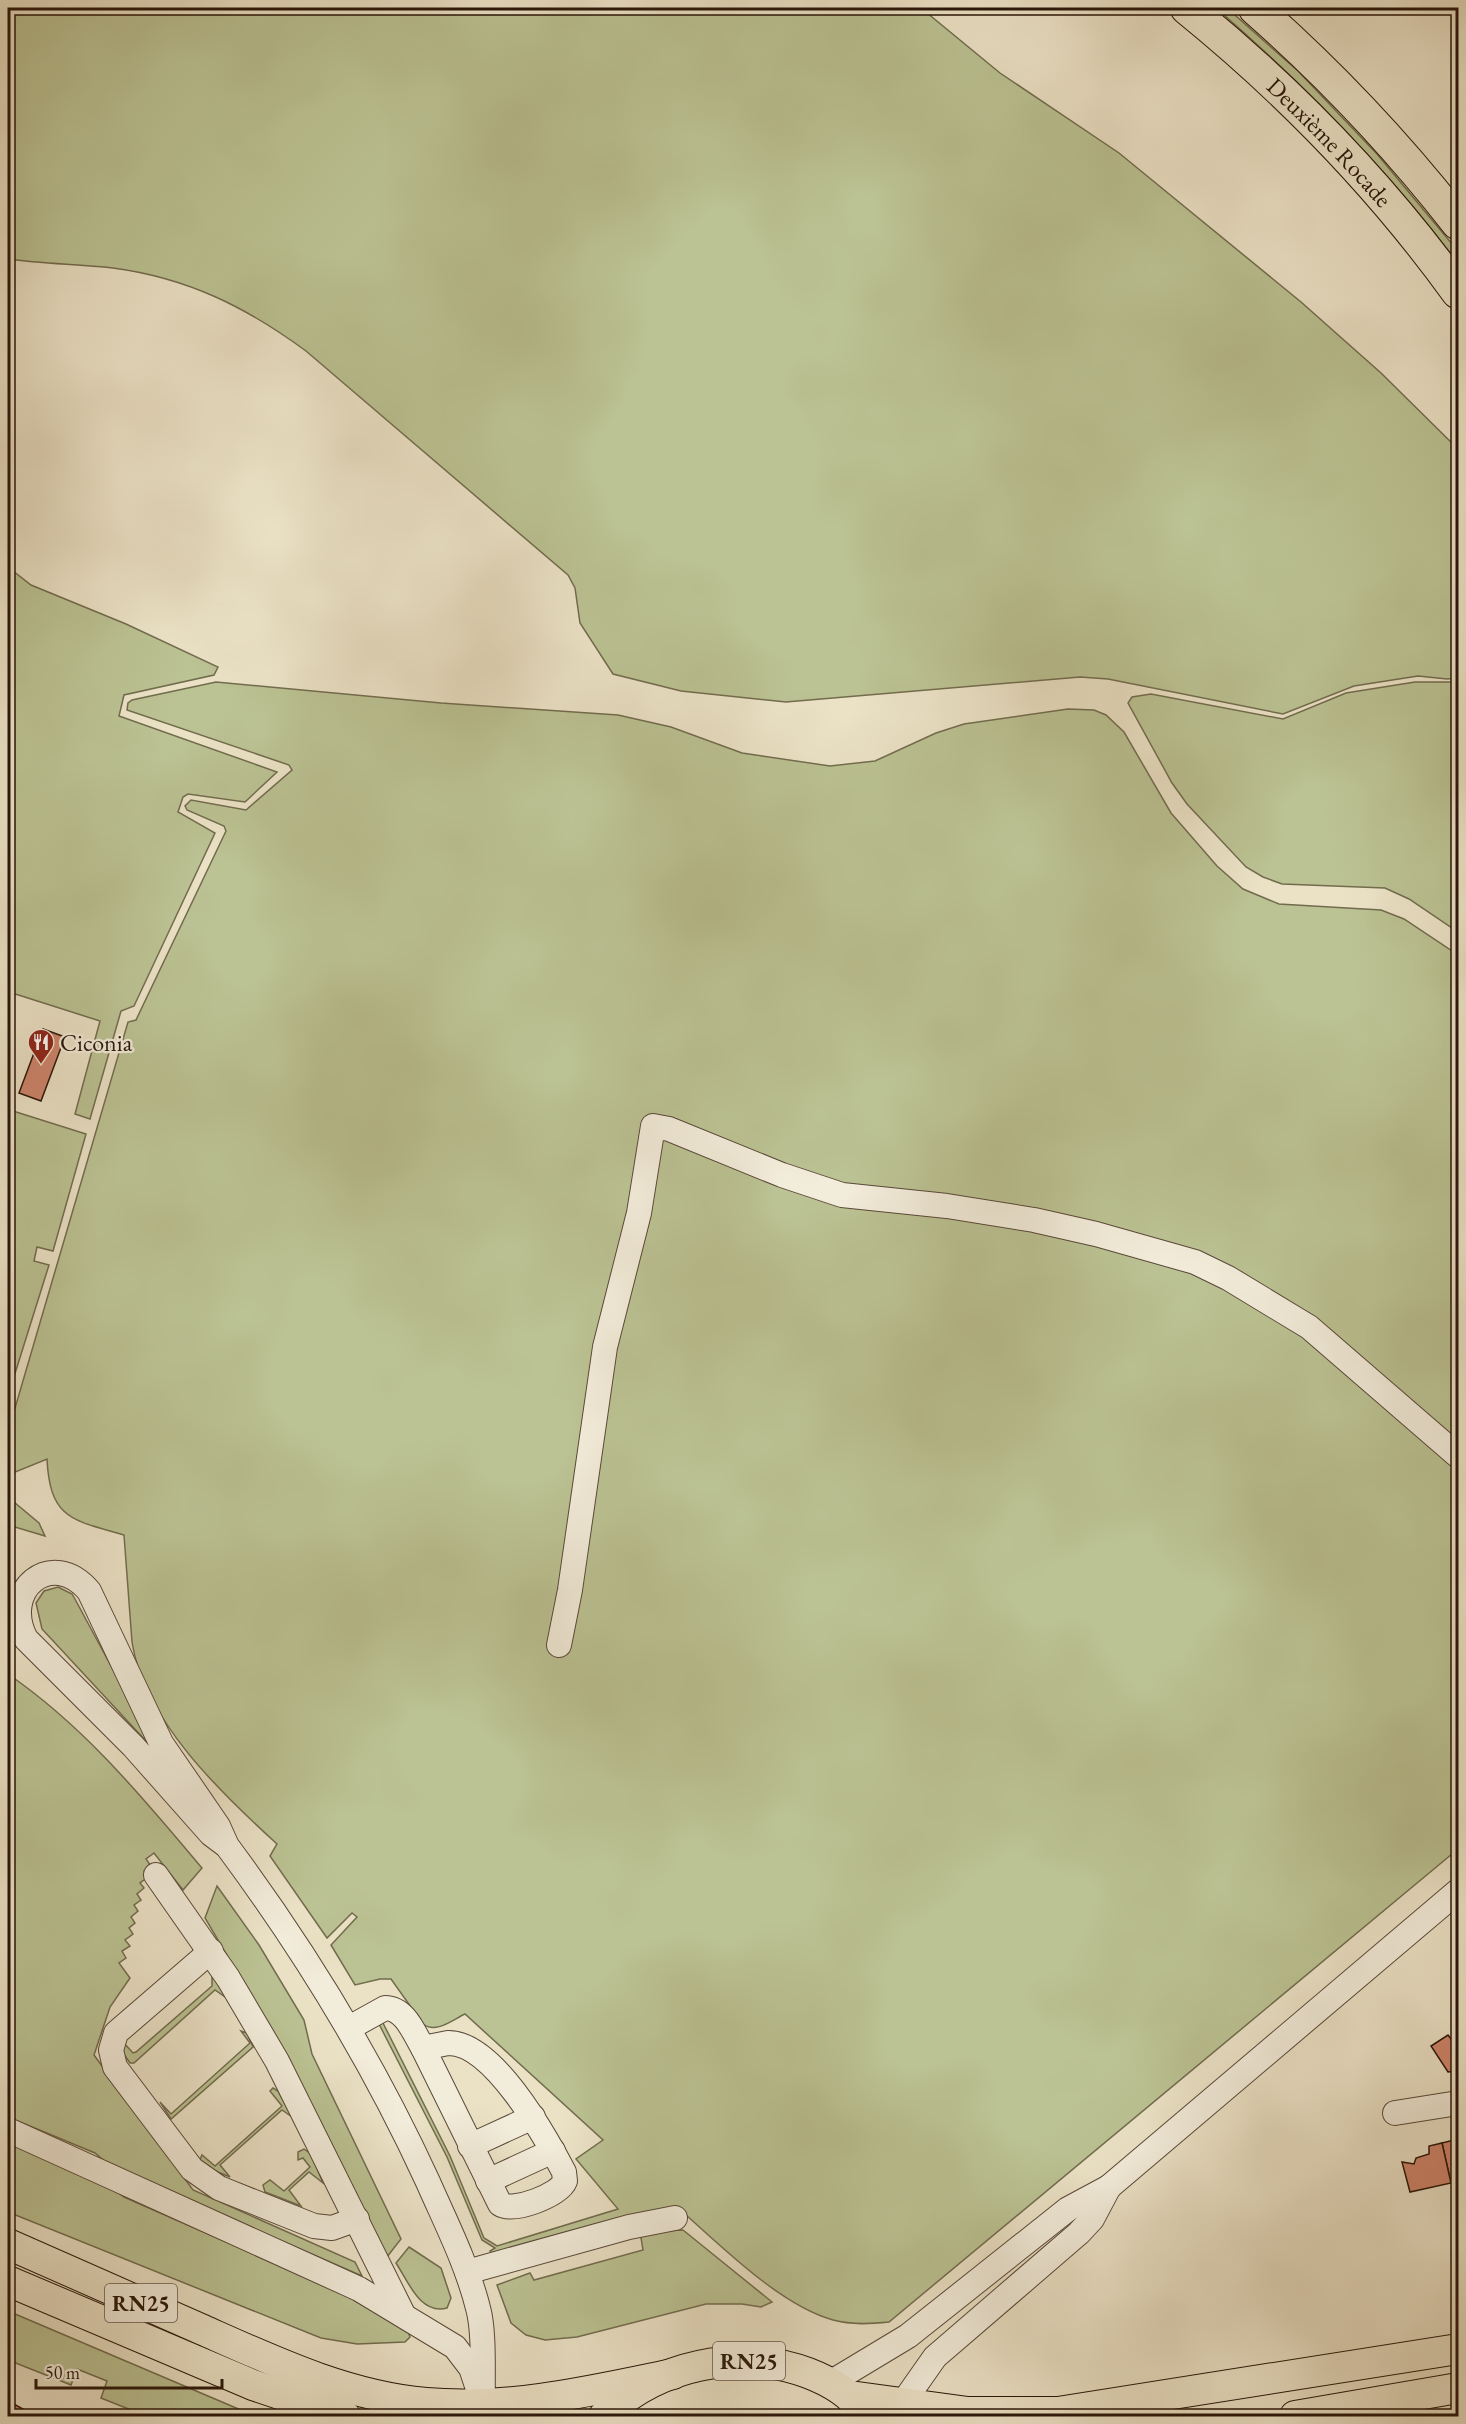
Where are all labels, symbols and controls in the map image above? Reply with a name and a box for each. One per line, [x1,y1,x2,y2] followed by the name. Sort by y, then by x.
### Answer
[1261,70,1399,213] street label: Deuxième Rocade
[26,1027,56,1065] restaurant icon: Ciconia
[60,1027,133,1058] place label: Ciconia
[105,2284,177,2322] road number: RN25
[713,2342,785,2380] road number: RN25
[36,2352,222,2390] scale bar
[45,2361,80,2384] text: 50 m

